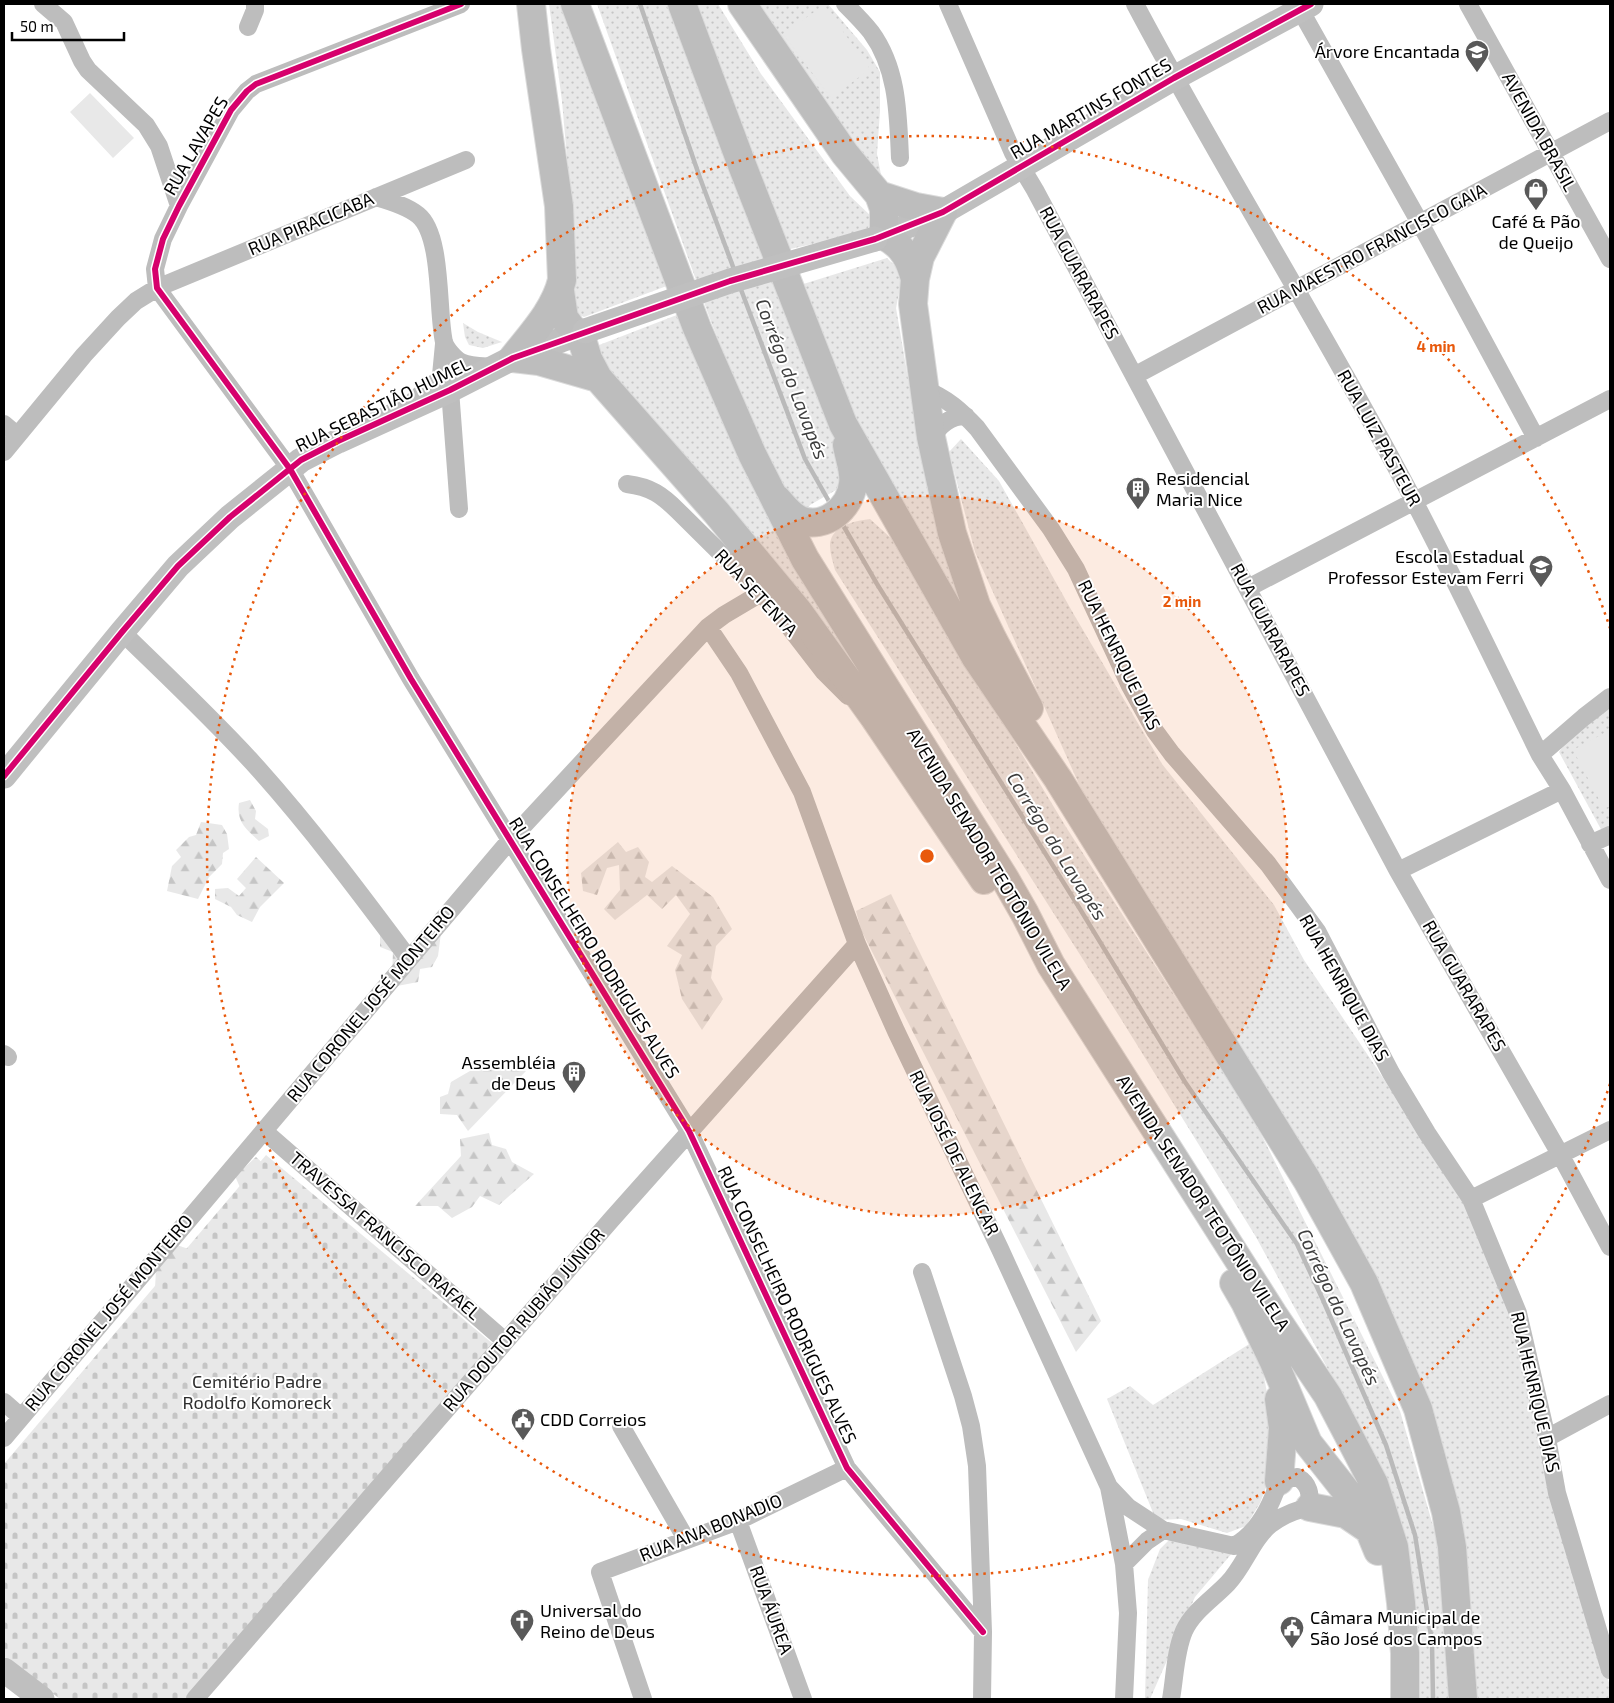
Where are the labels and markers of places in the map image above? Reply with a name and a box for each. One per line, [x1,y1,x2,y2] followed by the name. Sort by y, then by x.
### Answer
[1464,39,1490,73] school or university icon: Árvore Encantada
[1315,40,1460,62] place label: Árvore Encantada
[1523,177,1549,211] shop icon: Café & Pão de Queijo
[1491,210,1581,253] place label: Café & Pão de Queijo
[1156,467,1250,510] place label: Residencial Maria Nice
[1125,476,1151,510] building icon: Residencial Maria Nice
[1328,545,1525,588] place label: Escola Estadual Professor Estevam Ferri
[1528,554,1554,588] school or university icon: Escola Estadual Professor Estevam Ferri
[918,847,936,865] centre of rings
[461,1051,556,1094] place label: Assembléia de Deus
[561,1060,587,1094] building icon: Assembléia de Deus
[510,1407,536,1441] public building icon: CDD Correios
[540,1408,646,1430] place label: CDD Correios
[540,1599,655,1642] place label: Universal do Reino de Deus
[1310,1606,1482,1649] place label: Câmara Municipal de São José dos Campos
[509,1608,535,1642] church icon: Universal do Reino de Deus
[1279,1615,1305,1649] public building icon: Câmara Municipal de São José dos Campos

